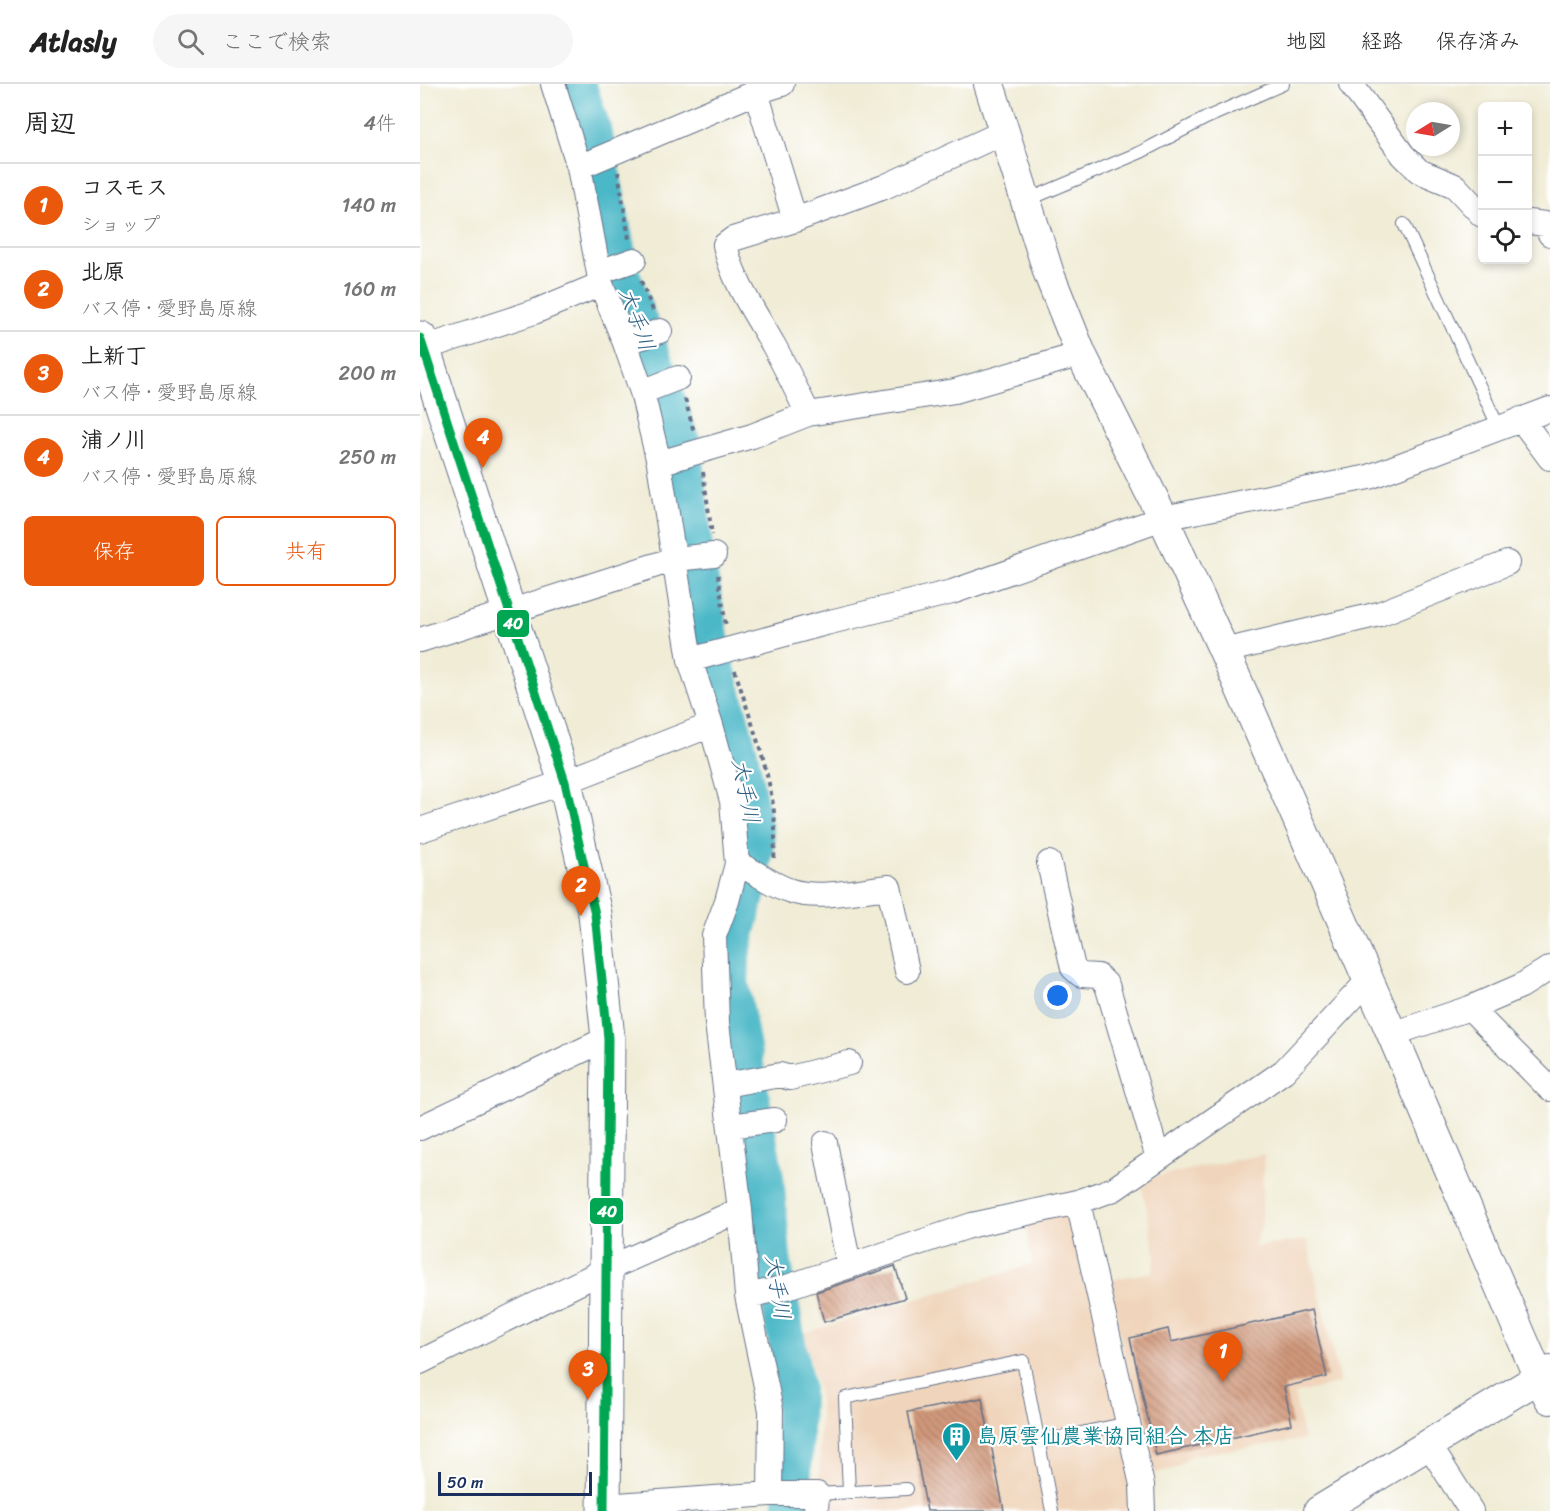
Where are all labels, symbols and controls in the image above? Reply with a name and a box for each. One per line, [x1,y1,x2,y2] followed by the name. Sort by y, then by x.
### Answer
[153,14,573,68] search box
[30,17,117,66] text: Atlasly
[222,22,332,61] text: ここで検索
[1286,22,1328,60] text: 地図
[1361,22,1403,60] text: 経路
[1436,22,1520,60] text: 保存済み
[174,25,207,58] icon: search
[24,100,76,146] text: 周辺
[1406,102,1460,156] north arrow
[1478,102,1532,264] map controls
[1478,102,1532,156] button: +
[364,106,396,141] text: 4件
[1478,156,1532,210] button: −
[81,168,168,207] text: コスモス
[39,188,48,223] text: 1
[342,188,396,223] text: 140 m
[81,207,160,242] text: ショップ
[1478,210,1532,264] button: locate
[81,252,125,291] text: 北原
[38,272,49,307] text: 2
[343,272,396,307] text: 160 m
[607,281,667,357] water label: 大手川
[81,291,257,326] text: バス停 · 愛野島原線
[81,336,147,375] text: 上新丁
[38,356,49,391] text: 3
[339,356,396,391] text: 200 m
[81,375,257,410] text: バス停 · 愛野島原線
[464,418,502,468] pin: 4
[81,420,147,459] text: 浦ノ川
[37,440,50,475] text: 4
[339,440,396,475] text: 250 m
[81,459,257,494] text: バス停 · 愛野島原線
[24,516,204,586] button: 保存
[216,516,396,586] button: 共有
[496,609,530,638] line badge: 40
[502,609,523,638] text: 40
[721,755,771,827] water label: 大手川
[562,866,600,916] pin: 2
[1043,981,1072,1010] your location
[589,1197,624,1225] line badge: 40
[596,1197,617,1226] text: 40
[754,1251,802,1323] water label: 大手川
[1204,1332,1242,1382] pin: 1
[568,1350,608,1400] pin: 3
[977,1417,1234,1455] place label: 島原雲仙農業協同組合 本店
[940,1420,972,1462] building icon: 島原雲仙農業協同組合 本店
[447,1468,483,1497] text: 50 m
[438,1469,592,1496] scale bar

